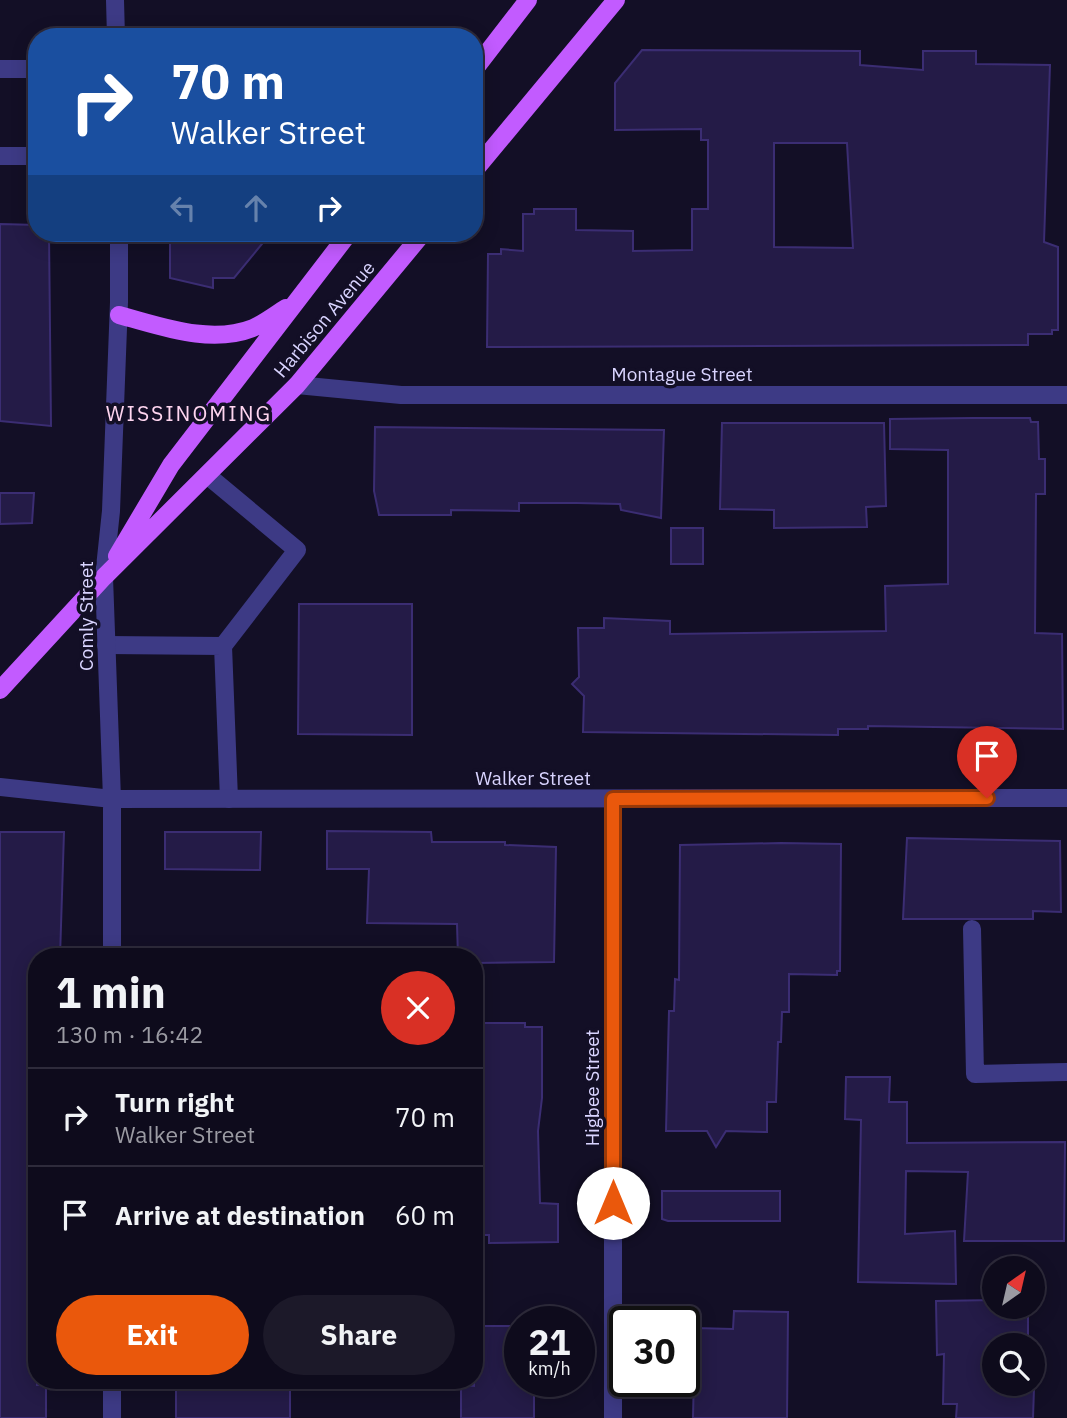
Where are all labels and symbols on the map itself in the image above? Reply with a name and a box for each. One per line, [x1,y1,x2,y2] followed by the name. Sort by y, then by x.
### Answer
[268,256,380,382] street label: Harbison Avenue
[611,362,753,386] street label: Montague Street
[106,399,272,427] district label: WISSINOMING
[74,561,98,671] street label: Comly Street
[957,726,1017,798] pin
[475,766,591,790] street label: Walker Street
[580,1030,604,1146] street label: Higbee Street
[576,1166,650,1240] position arrow
[982,1256,1045,1320] north arrow
[609,1306,700,1397] speed limit sign: 30

